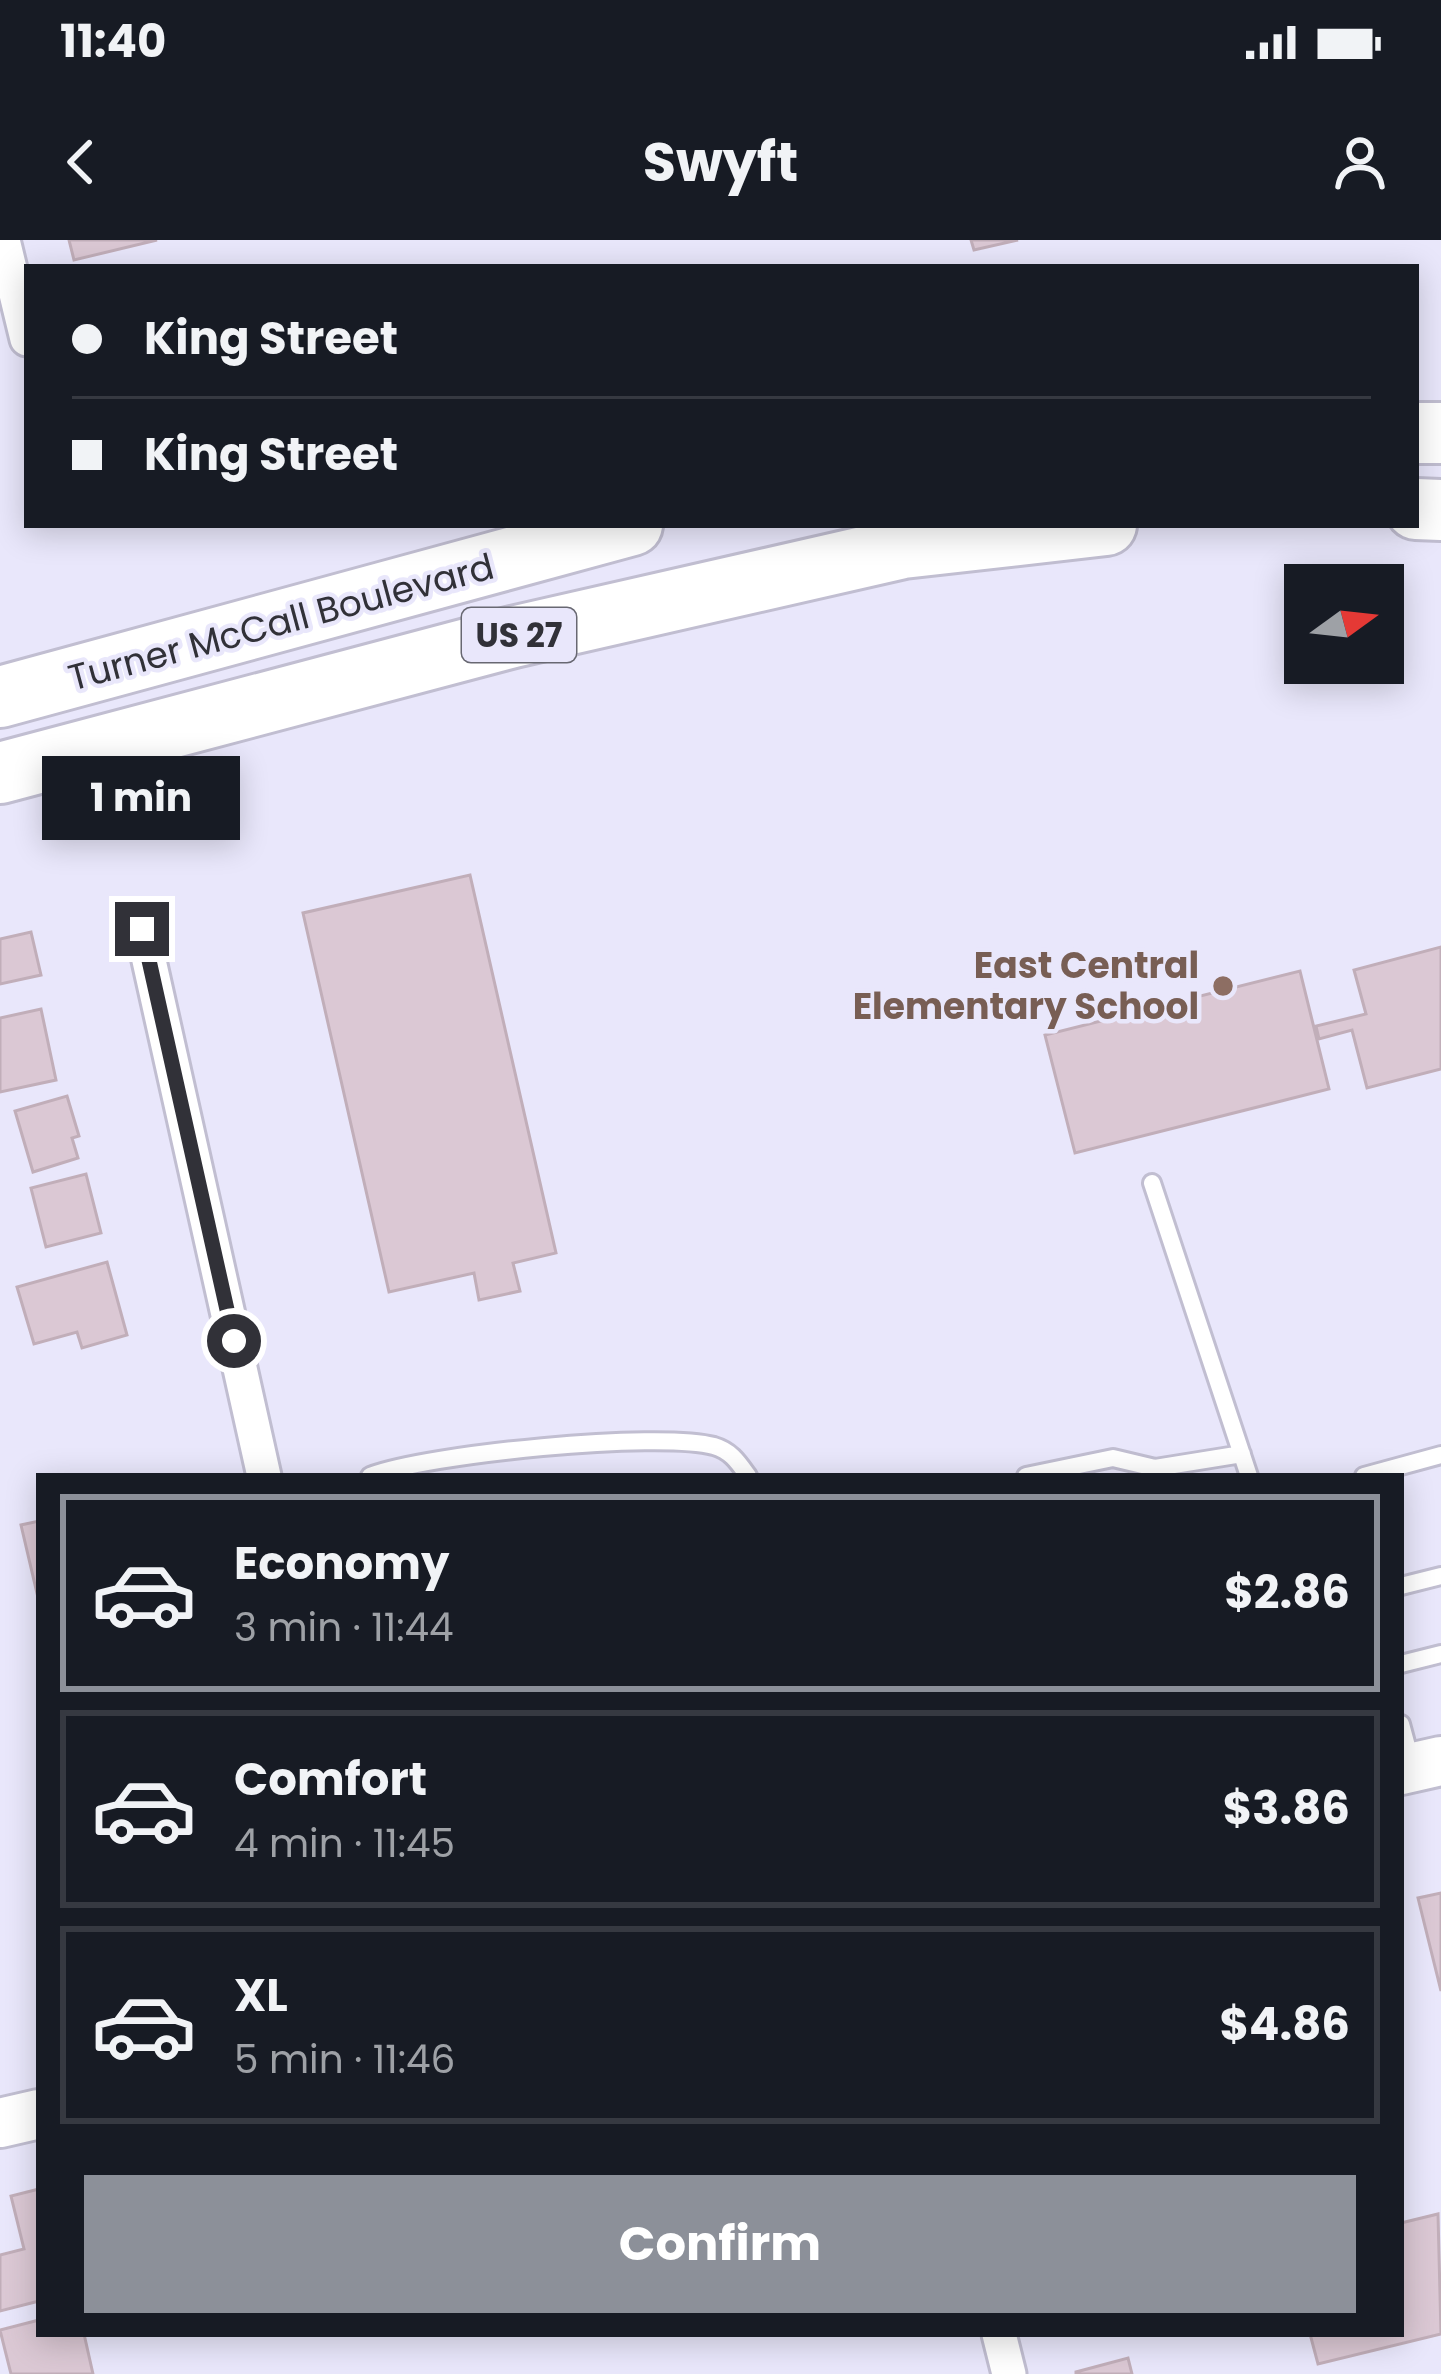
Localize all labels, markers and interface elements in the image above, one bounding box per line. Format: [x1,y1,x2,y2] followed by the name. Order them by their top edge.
[60,10,166,73] text: 11:40
[643,124,798,200] text: Swyft
[48,129,114,195] icon: back
[1327,129,1393,195] icon: person
[144,307,398,370] text: King Street
[144,423,398,486] text: King Street
[63,541,499,703] street label: Turner McCall Boulevard
[1284,564,1404,684] north arrow
[1284,564,1404,684] map controls
[462,608,576,662] road number: US 27
[43,755,241,839] callout: 1 min
[90,770,192,825] text: 1 min
[115,902,169,956] route end
[853,940,1199,1032] place label: East Central Elementary School
[1210,973,1236,999] marker: East Central Elementary School
[207,1314,261,1368] route start
[234,1532,449,1595] text: Economy
[90,1539,198,1647] icon: car
[1224,1561,1350,1624] text: $2.86
[234,1600,454,1655] text: 3 min · 11:44
[234,1748,427,1811] text: Comfort
[90,1755,198,1863] icon: car
[1223,1777,1350,1840] text: $3.86
[234,1816,455,1871] text: 4 min · 11:45
[234,1964,288,2027] text: XL
[90,1971,198,2079] icon: car
[1219,1993,1350,2056] text: $4.86
[234,2032,455,2087] text: 5 min · 11:46
[84,2175,1356,2313] button: Confirm

